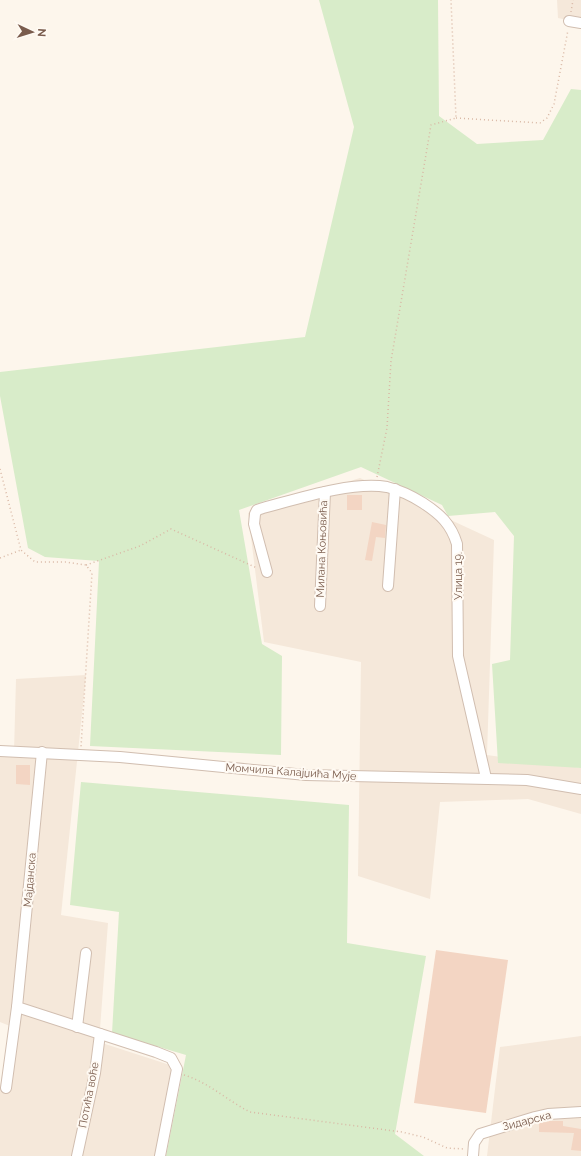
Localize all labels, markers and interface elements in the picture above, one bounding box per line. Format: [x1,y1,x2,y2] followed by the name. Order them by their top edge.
[12,12,52,52] north arrow
[35,28,48,37] text: N
[314,500,330,598] street label: Милана Коњовића
[452,552,465,600] street label: Улица 19.
[225,761,357,783] street label: Момчила Калајџића Мује
[21,852,39,908] street label: Мајданска
[76,1060,102,1129] street label: Потића воће
[501,1109,553,1133] street label: Зидарска

